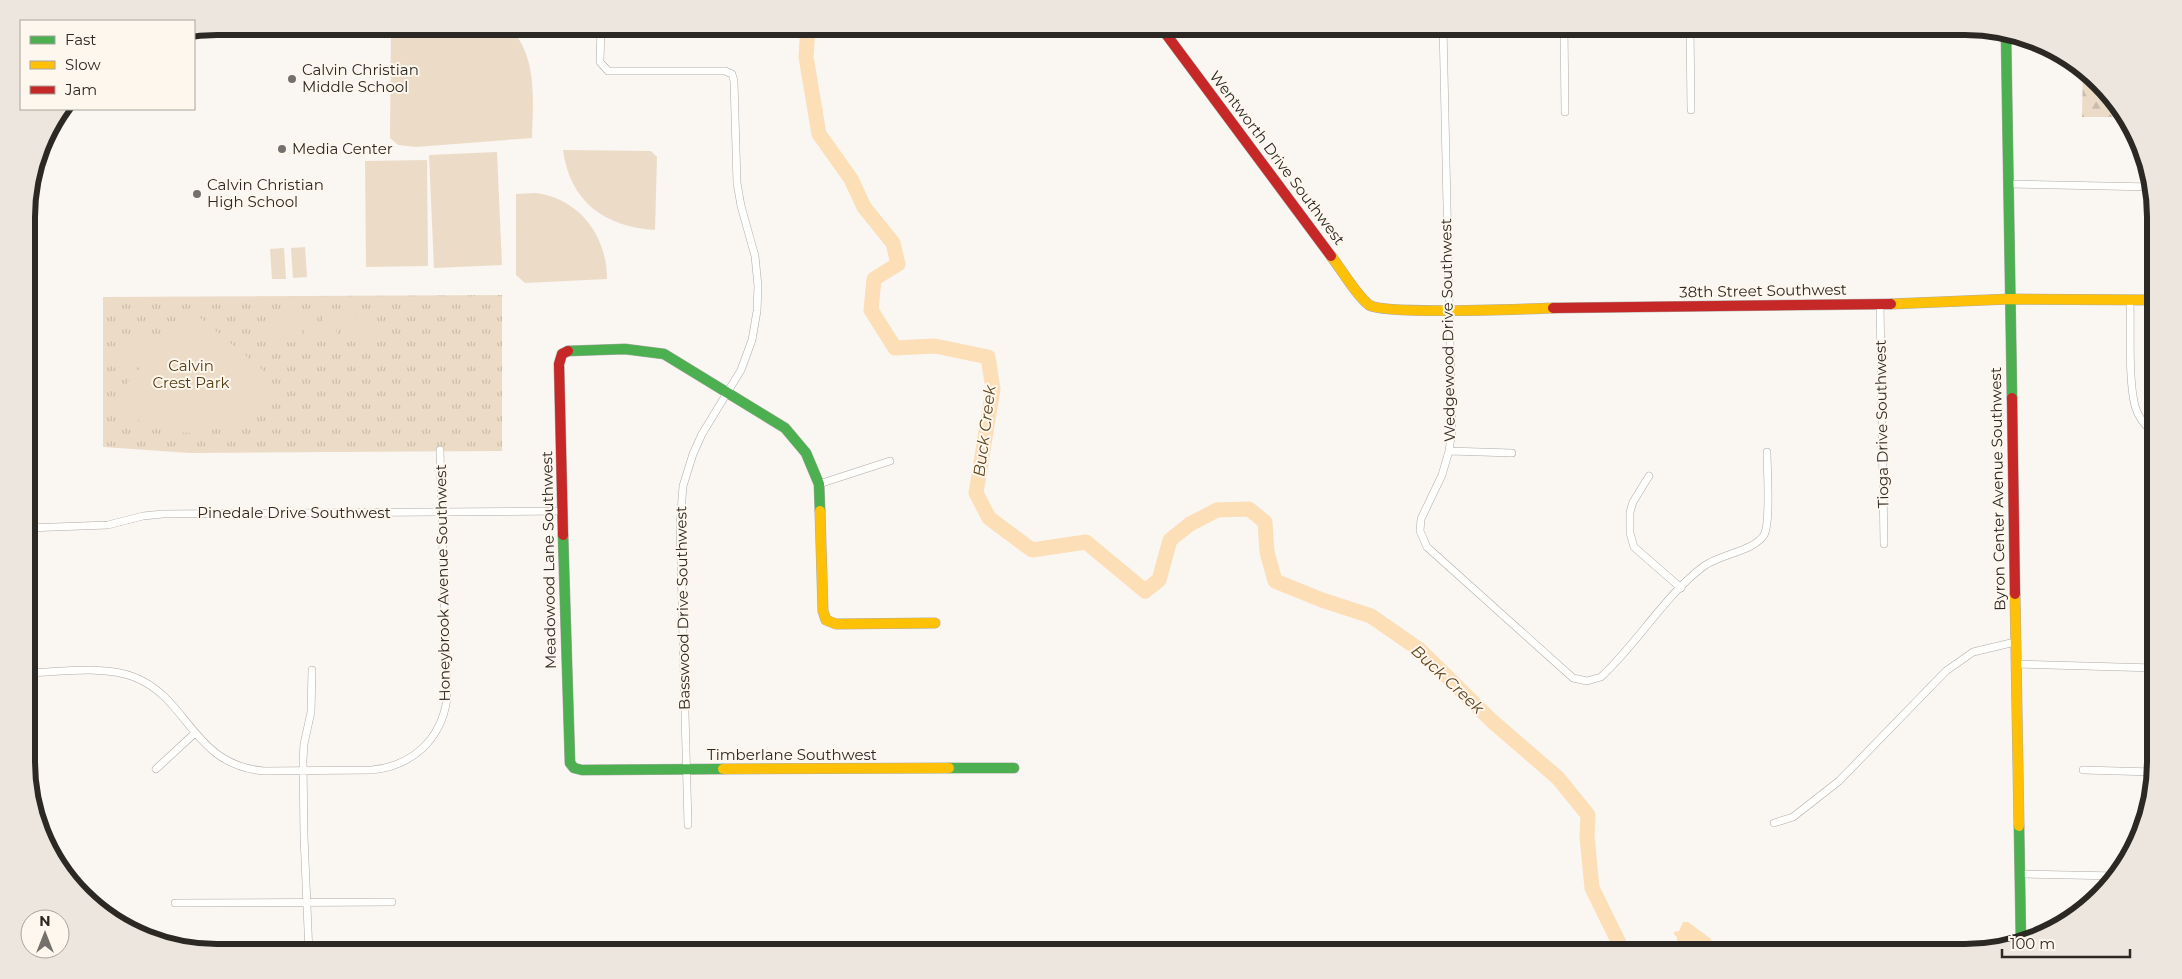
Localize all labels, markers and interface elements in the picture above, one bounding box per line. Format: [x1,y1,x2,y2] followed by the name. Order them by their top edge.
[20,20,195,110] legend
[65,30,96,49] text: Fast
[65,55,101,74] text: Slow
[302,60,419,96] place label: Calvin Christian Middle School
[1206,67,1349,249] street label: Wentworth Drive Southwest
[286,73,298,85] marker: Calvin Christian Middle School
[64,80,97,99] text: Jam
[292,139,393,158] place label: Media Center
[276,143,288,155] marker: Media Center
[207,175,324,211] place label: Calvin Christian High School
[191,188,203,200] marker: Calvin Christian High School
[1436,218,1459,442] street label: Wedgewood Drive Southwest
[1679,280,1847,301] street label: 38th Street Southwest
[1871,340,1892,508] street label: Tioga Drive Southwest
[152,356,230,392] park label: Calvin Crest Park
[1986,367,2009,611] street label: Byron Center Avenue Southwest
[969,383,1000,478] water label: Buck Creek
[537,451,560,669] street label: Meadowood Lane Southwest
[431,464,454,702] street label: Honeybrook Avenue Southwest
[197,503,391,522] street label: Pinedale Drive Southwest
[671,506,694,710] street label: Basswood Drive Southwest
[1408,641,1489,719] water label: Buck Creek
[707,745,877,764] street label: Timberlane Southwest
[20,909,70,959] north arrow
[39,912,51,930] text: N
[2002,926,2130,958] scale bar
[2010,934,2055,953] text: 100 m

